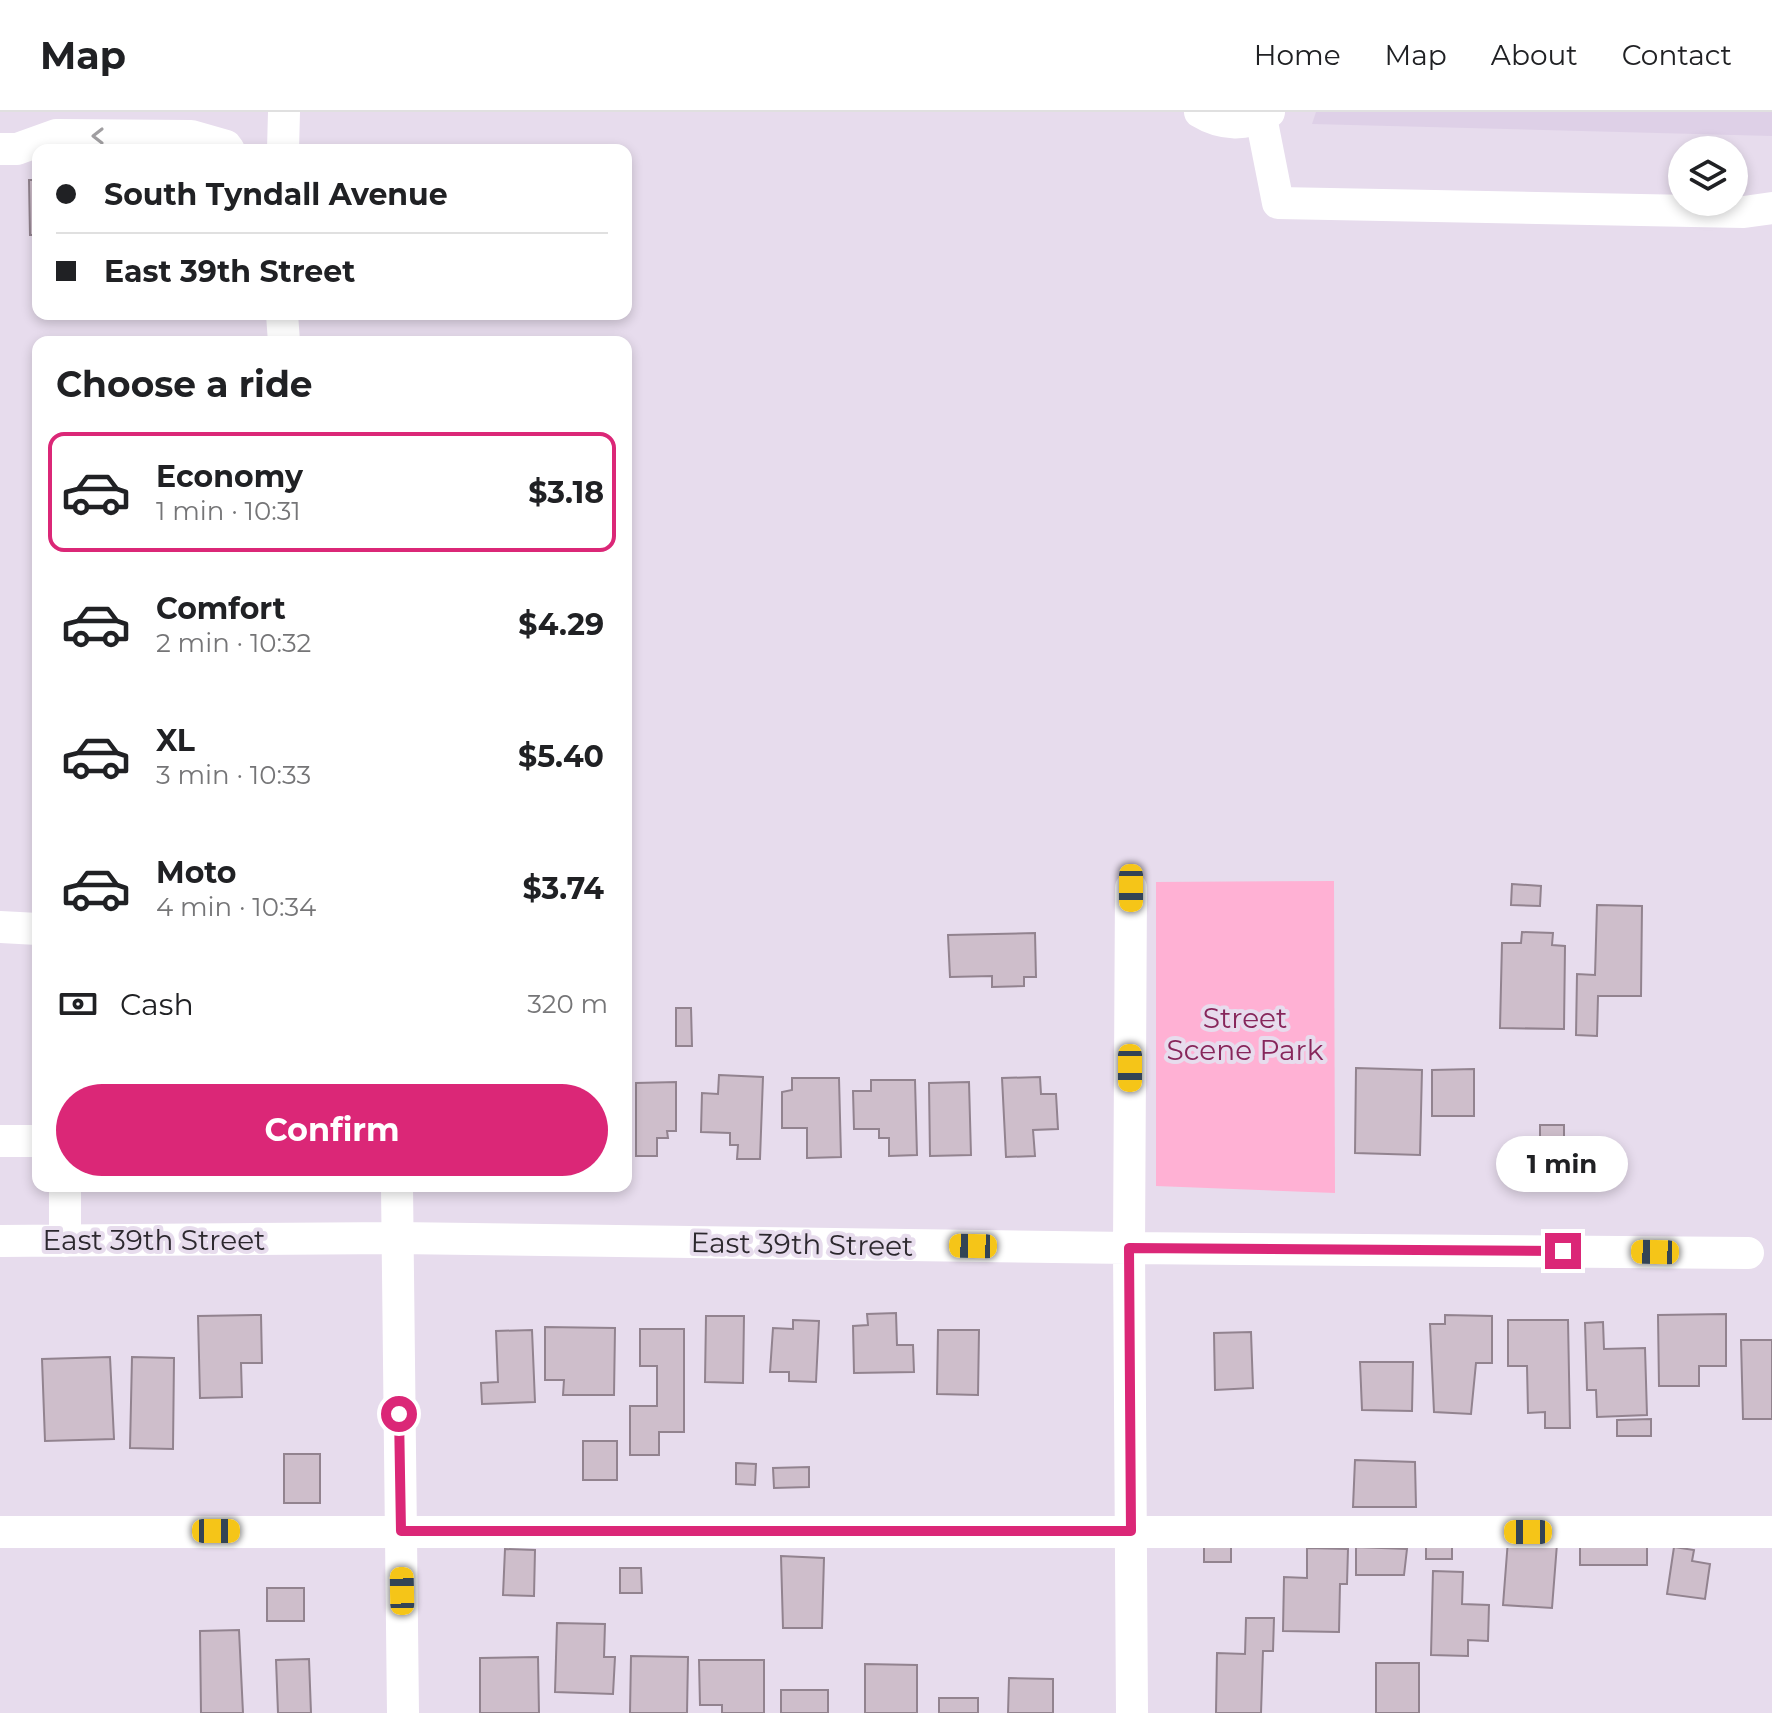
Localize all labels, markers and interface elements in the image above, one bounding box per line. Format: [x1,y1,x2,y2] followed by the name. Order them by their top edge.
[40,32,126,79] text: Map
[1254,38,1341,72] text: Home
[1385,38,1447,72] text: Map
[1491,38,1578,72] text: About
[1622,38,1732,72] text: Contact
[91,127,104,145] one-way arrow
[1668,136,1748,216] map controls
[1668,136,1748,216] button: layers
[104,176,448,213] text: South Tyndall Avenue
[104,253,355,290] text: East 39th Street
[56,362,313,406] text: Choose a ride
[60,456,132,528] icon: car
[156,458,303,495] text: Economy
[528,474,604,511] text: $3.18
[156,495,301,527] text: 1 min · 10:31
[60,588,132,660] icon: car
[156,590,286,627] text: Comfort
[518,606,604,643] text: $4.29
[156,627,311,659] text: 2 min · 10:32
[60,720,132,792] icon: car
[156,722,195,759] text: XL
[518,738,604,775] text: $5.40
[156,759,311,791] text: 3 min · 10:33
[60,852,132,924] icon: car
[156,854,237,891] text: Moto
[1119,864,1143,912] car
[523,870,604,907] text: $3.74
[156,891,316,923] text: 4 min · 10:34
[56,982,100,1026] icon: cash
[120,986,194,1023] text: Cash
[527,988,608,1020] text: 320 m
[1167,1001,1324,1067] park label: Street Scene Park
[1118,1044,1142,1092] car
[56,1084,608,1176] button: Confirm
[1497,1135,1629,1191] callout: 1 min
[1527,1148,1597,1180] text: 1 min
[43,1223,265,1257] street label: East 39th Street
[690,1225,914,1263] street label: East 39th Street
[1545,1233,1581,1269] route end
[949,1234,997,1258] car
[1631,1240,1679,1264] car
[381,1396,417,1432] route start
[192,1519,240,1543] car
[1504,1520,1552,1544] car
[390,1567,414,1615] car

